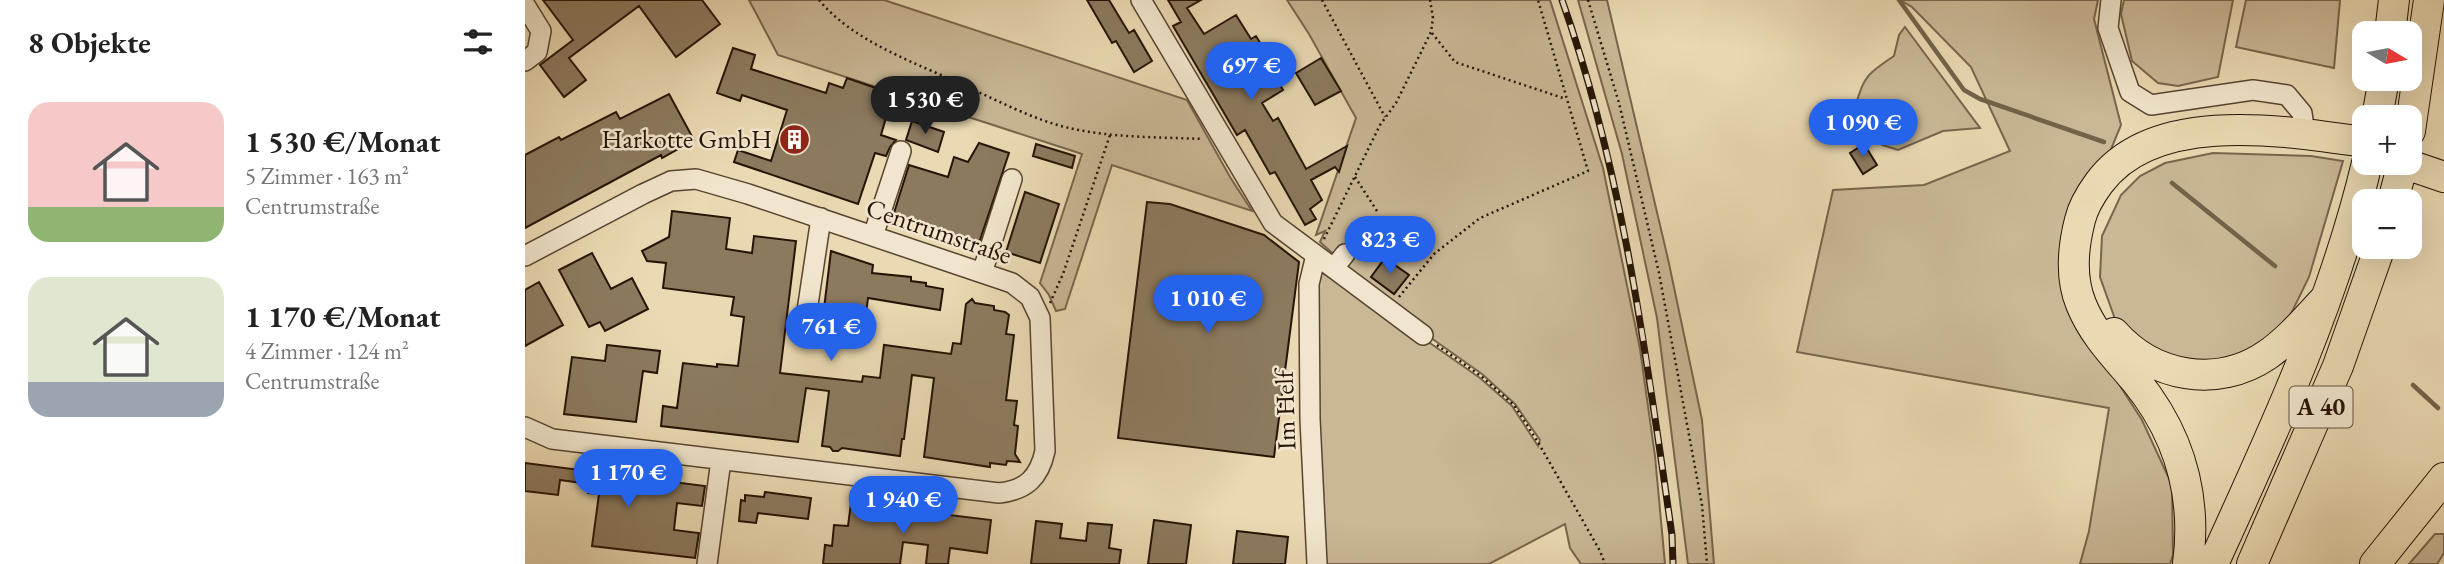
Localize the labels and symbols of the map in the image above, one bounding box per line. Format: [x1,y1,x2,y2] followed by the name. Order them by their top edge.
[2352,21,2422,91] north arrow
[1202,42,1300,102] pin: 697 €
[860,76,990,136] pin: 1 530 €
[1798,100,1928,159] pin: 1 090 €
[602,122,772,156] place label: Harkotte GmbH
[778,122,812,156] building icon: Harkotte GmbH
[862,190,1016,272] street label: Centrumstraße
[1341,216,1439,276] pin: 823 €
[1143,276,1273,335] pin: 1 010 €
[782,304,880,363] pin: 761 €
[1267,367,1303,451] street label: Im Helf
[2289,386,2353,428] road number: A 40
[563,449,693,509] pin: 1 170 €
[838,476,968,536] pin: 1 940 €

